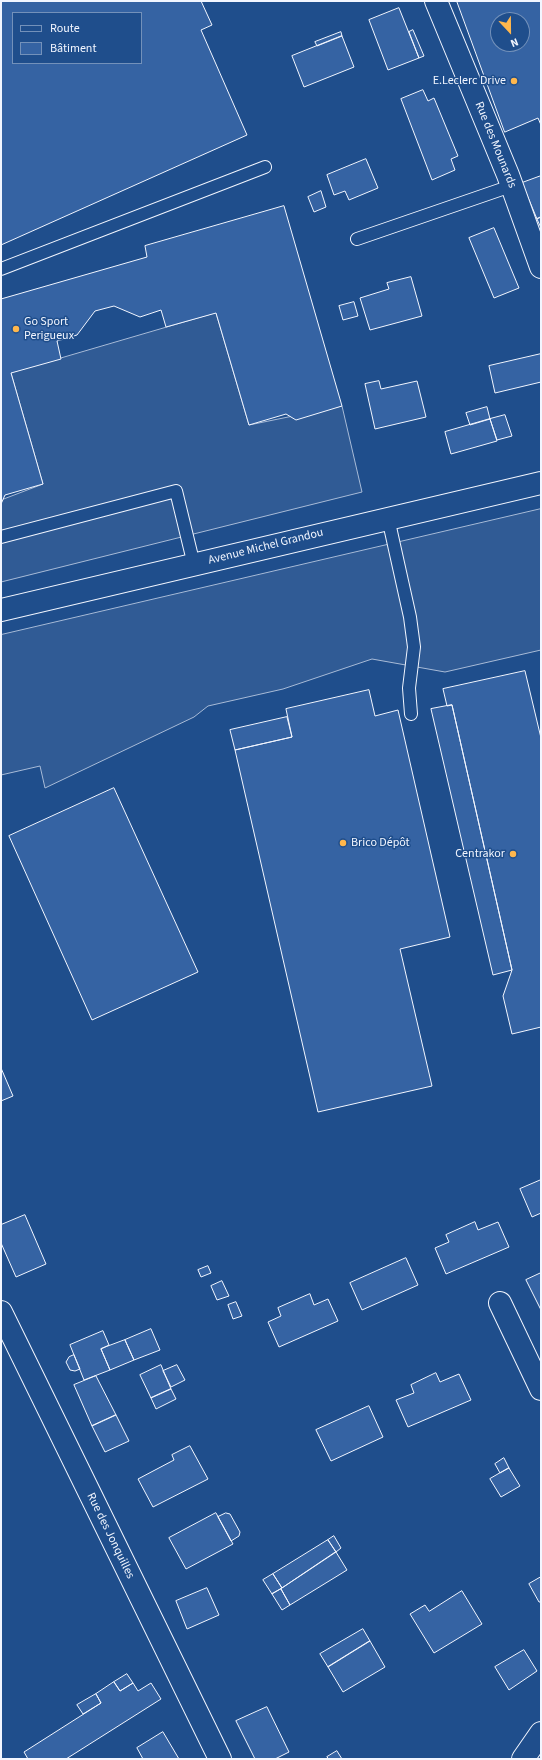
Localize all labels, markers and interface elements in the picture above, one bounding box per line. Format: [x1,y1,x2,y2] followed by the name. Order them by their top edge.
[12,12,142,64] legend
[490,12,530,52] north arrow
[50,20,80,37] text: Route
[508,34,521,51] text: N
[50,40,96,57] text: Bâtiment
[433,74,506,88] place label: E.Leclerc Drive
[509,76,519,86] marker: E.Leclerc Drive
[471,100,519,190] street label: Rue des Mounards
[24,315,74,343] place label: Go Sport Perigueux
[11,324,21,334] marker: Go Sport Perigueux
[207,526,325,568] street label: Avenue Michel Grandou
[351,836,410,850] place label: Brico Dépôt
[338,838,348,848] marker: Brico Dépôt
[455,847,505,861] place label: Centrakor
[508,849,518,859] marker: Centrakor
[83,1491,137,1581] street label: Rue des Jonquilles

